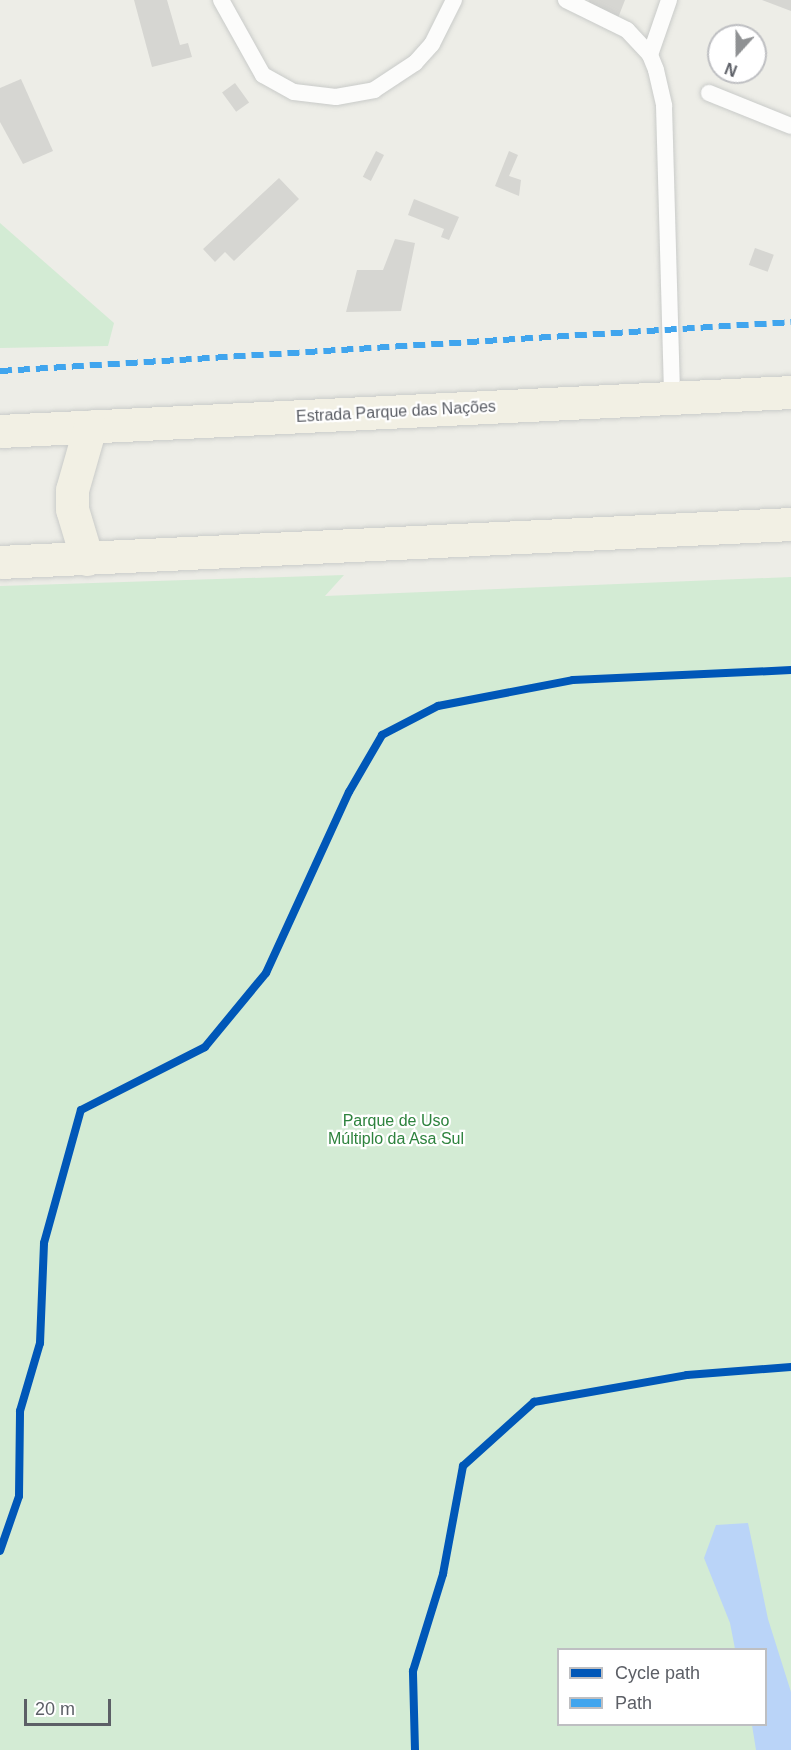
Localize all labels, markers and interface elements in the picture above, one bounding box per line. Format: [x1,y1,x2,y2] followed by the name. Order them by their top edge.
[707,24,767,84] north arrow
[723,59,740,79] text: N
[296,397,496,427] street label: Estrada Parque das Nações
[328,1111,464,1149] park label: Parque de Uso Múltiplo da Asa Sul
[557,1648,767,1726] legend
[615,1663,700,1683] text: Cycle path
[27,1687,114,1725] scale bar
[615,1693,652,1713] text: Path
[35,1699,75,1719] text: 20 m

